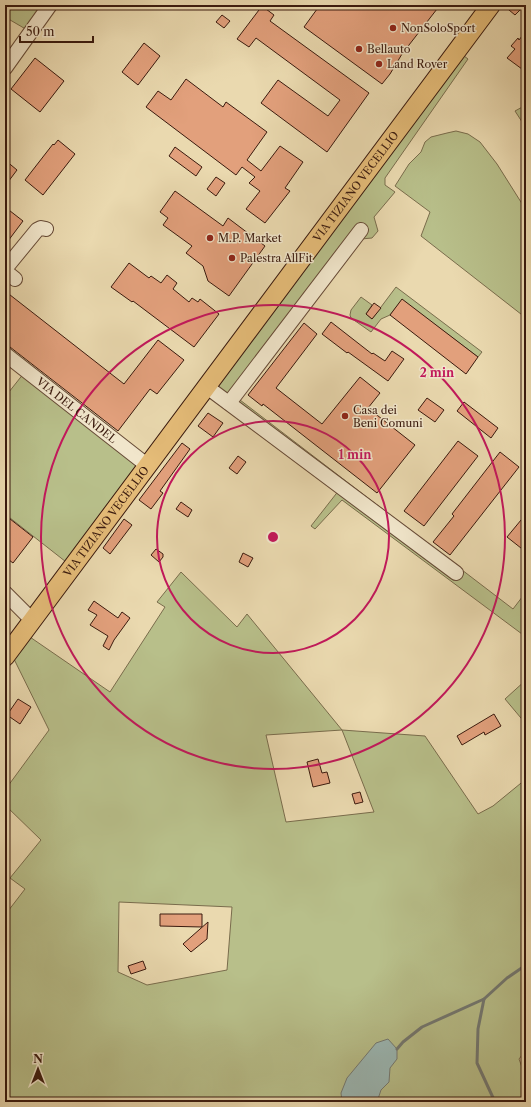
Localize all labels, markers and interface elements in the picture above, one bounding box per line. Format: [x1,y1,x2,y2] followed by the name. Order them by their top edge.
[20,18,93,44] scale bar
[401,21,475,35] place label: NonSoloSport
[388,23,398,33] marker: NonSoloSport
[26,24,55,39] text: 50 m
[367,42,411,56] place label: Bellauto
[354,44,364,54] marker: Bellauto
[387,57,448,71] place label: Land Rover
[374,59,384,69] marker: Land Rover
[309,128,402,245] street label: VIA TIZIANO VECELLIO
[218,231,282,245] place label: M.P. Market
[205,233,215,243] marker: M.P. Market
[240,251,313,265] place label: Palestra AllFit
[227,253,237,263] marker: Palestra AllFit
[420,365,455,380] text: 2 min
[33,374,120,446] street label: VIA DEL CANDEL
[353,403,423,430] place label: Casa dei Beni Comuni
[340,411,350,421] marker: Casa dei Beni Comuni
[339,447,372,462] text: 1 min
[60,463,152,580] street label: VIA TIZIANO VECELLIO
[266,530,280,544] centre of rings
[18,1049,58,1089] north arrow
[33,1052,43,1066] text: N

